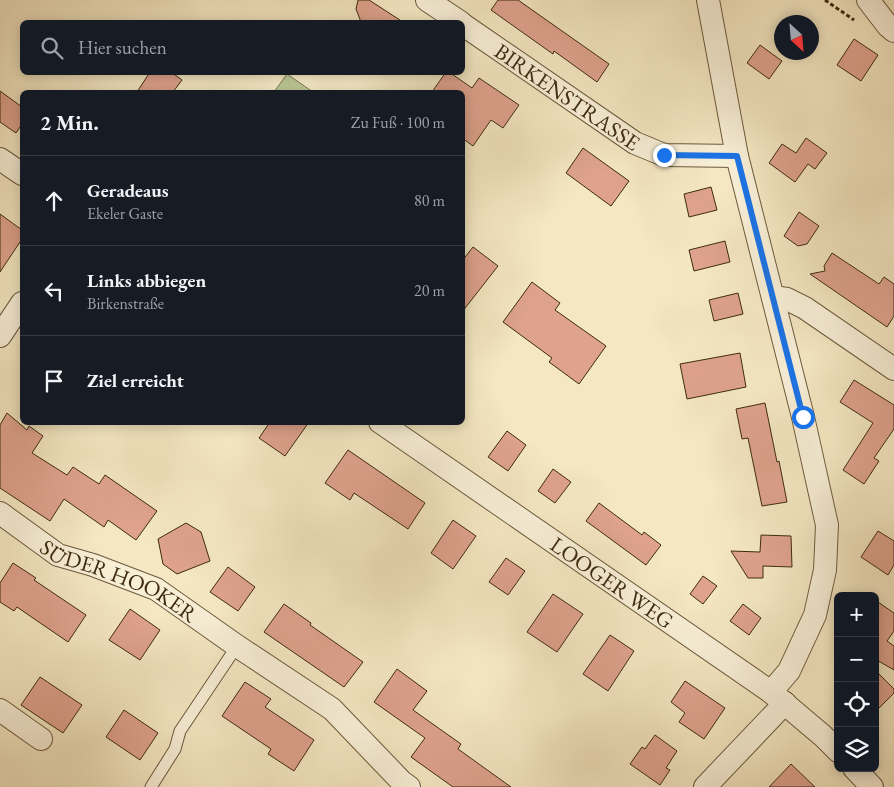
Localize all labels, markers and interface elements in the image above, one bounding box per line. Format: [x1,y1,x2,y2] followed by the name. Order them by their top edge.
[774,15,819,60] north arrow
[20,20,465,75] search box
[38,34,66,62] icon: search
[78,35,167,60] text: Hier suchen
[489,36,646,157] street label: BIRKENSTRASSE
[40,109,99,136] text: 2 Min.
[351,112,445,133] text: Zu Fuß · 100 m
[653,144,676,167] route end
[87,178,169,203] text: Geradeaus
[40,187,68,215] icon: ahead
[414,190,445,211] text: 80 m
[87,203,163,224] text: Ekeler Gaste
[87,268,206,293] text: Links abbiegen
[40,277,68,305] icon: left
[414,280,445,301] text: 20 m
[87,293,164,314] text: Birkenstraße
[40,367,68,395] icon: arrive
[87,368,184,393] text: Ziel erreicht
[792,406,815,429] route start
[545,529,679,635] street label: LOOGER WEG
[34,532,204,628] street label: SÜDER HOOKER
[834,592,879,772] map controls
[834,592,879,637] button: +
[834,637,879,682] button: −
[834,682,879,727] button: locate
[834,727,879,772] button: layers

